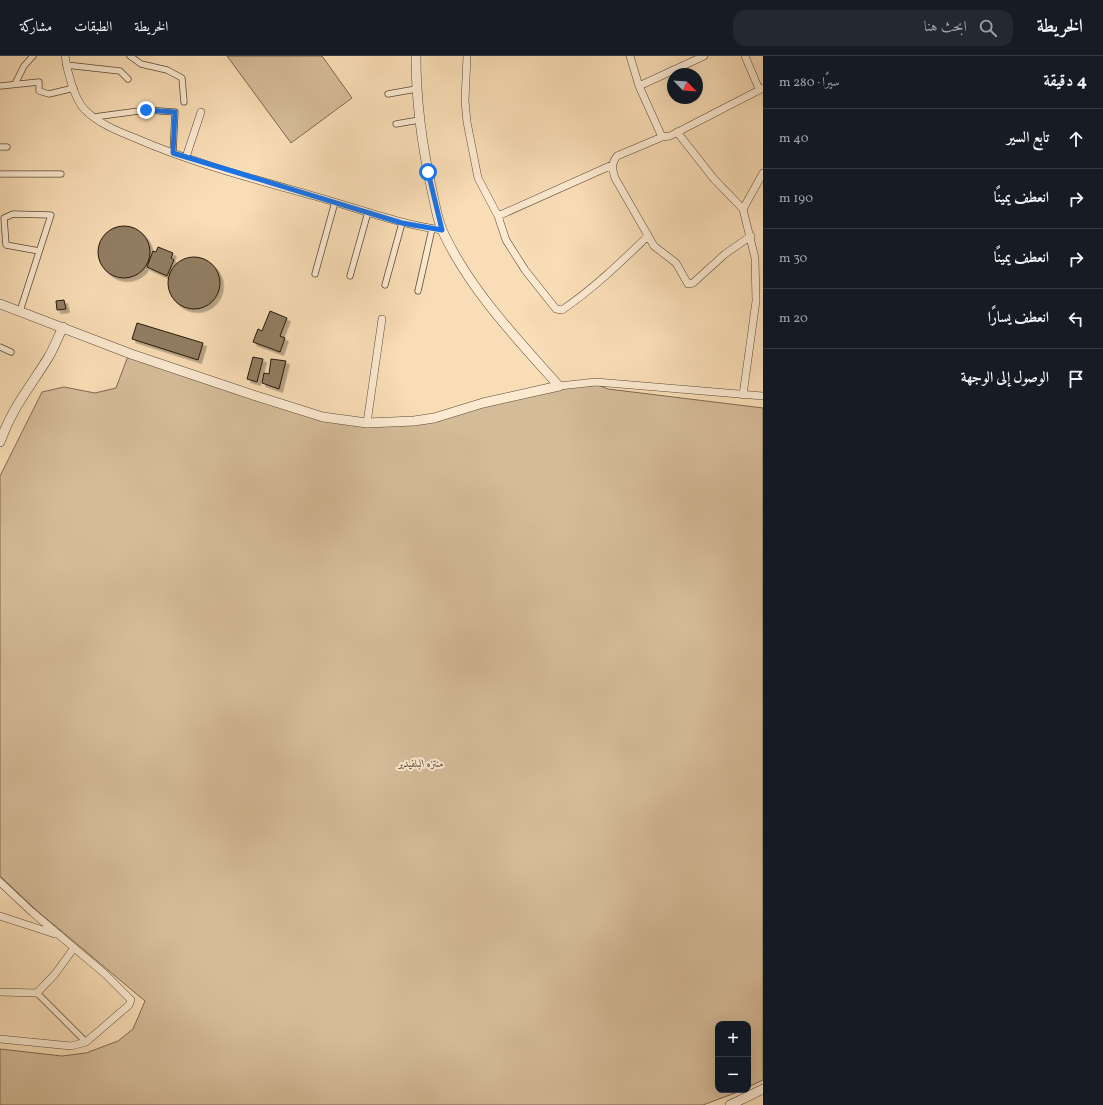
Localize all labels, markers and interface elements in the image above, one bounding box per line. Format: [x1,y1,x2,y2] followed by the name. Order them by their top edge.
[733,10,1013,46] search box
[1037,14,1083,40] text: الخريطة
[924,17,967,38] text: ابحث هنا
[977,17,999,39] icon: search
[20,18,52,37] text: مشاركة
[74,18,112,37] text: الطبقات
[134,18,168,37] text: الخريطة
[667,68,703,104] north arrow
[1044,70,1087,93] text: 4 دقيقة
[779,74,840,92] text: سيرًا · 280 m
[137,101,155,119] route end
[1007,128,1049,149] text: تابع السير
[1065,128,1087,150] icon: ahead
[779,130,808,148] text: 40 m
[419,163,437,181] route start
[994,188,1049,209] text: انعطف يمينًا
[1065,188,1087,210] icon: right
[779,190,813,208] text: 190 m
[994,248,1049,269] text: انعطف يمينًا
[1065,248,1087,270] icon: right
[779,250,807,268] text: 30 m
[988,308,1049,329] text: انعطف يسارًا
[1065,308,1087,330] icon: left
[779,310,808,328] text: 20 m
[961,368,1049,389] text: الوصول إلى الوجهة
[1065,368,1087,390] icon: arrive
[397,757,444,772] park label: منتزه البلفيدير
[715,1021,751,1093] map controls
[715,1021,751,1057] button: +
[715,1057,751,1093] button: −

